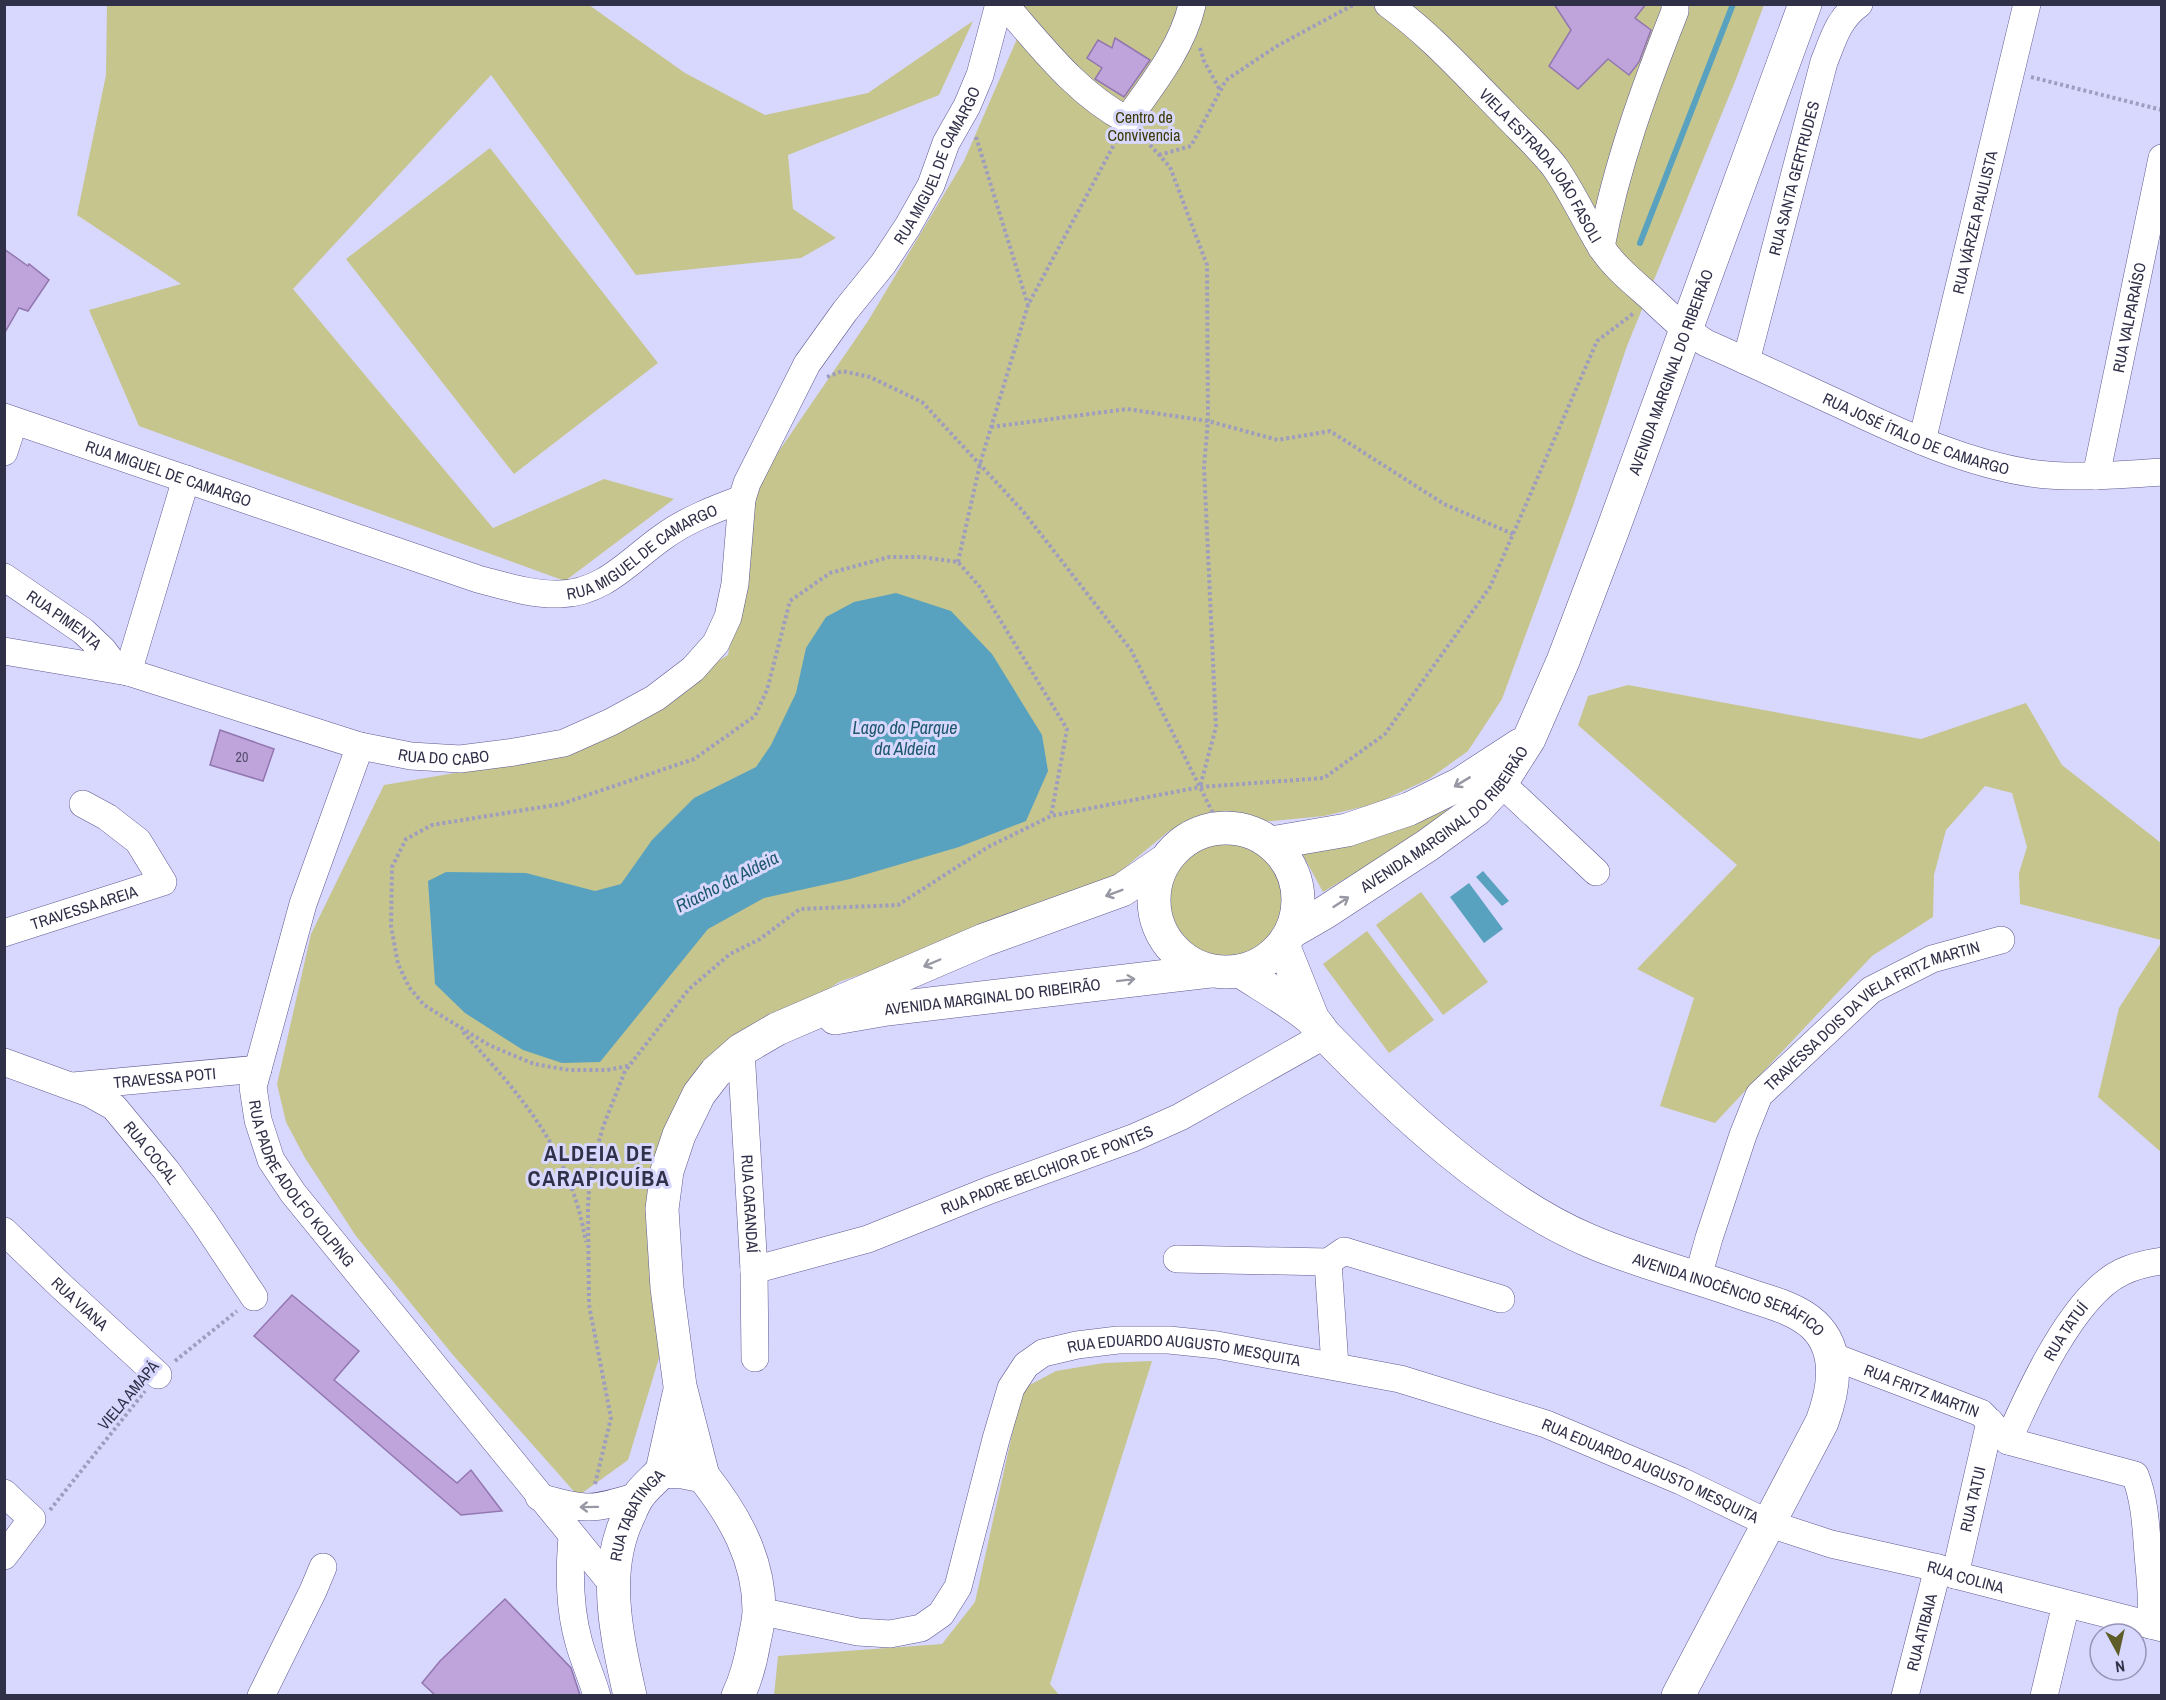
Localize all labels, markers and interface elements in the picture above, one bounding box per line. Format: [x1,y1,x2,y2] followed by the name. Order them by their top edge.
[888,83,985,248] street label: RUA MIGUEL DE CAMARGO
[1474,83,1607,247] street label: VIELA ESTRADA JOÃO FASOLI
[1763,98,1824,258] street label: RUA SANTA GERTRUDES
[1108,106,1181,146] park label: Centro de Convivencia
[1947,148,2002,296] street label: RUA VÁRZEA PAULISTA
[2107,260,2151,374] street label: RUA VALPARAÍSO
[1622,266,1718,479] street label: AVENIDA MARGINAL DO RIBEIRÃO
[1819,387,2012,480] street label: RUA JOSÉ ÍTALO DE CAMARGO
[83,435,255,512] street label: RUA MIGUEL DE CAMARGO
[565,499,721,605] street label: RUA MIGUEL DE CAMARGO
[23,585,107,655] street label: RUA PIMENTA
[852,715,958,761] water label: Lago do Parque da Aldeia
[1355,741,1533,898] street label: AVENIDA MARGINAL DO RIBEIRÃO
[396,743,490,770] street label: RUA DO CABO
[236,748,248,766] house number: 20
[1454,776,1471,788] one-way arrow
[671,845,782,918] water label: Riacho da Aldeia
[28,880,140,935] street label: TRAVESSA AREIA
[1105,888,1124,899] one-way arrow
[1333,895,1350,908] one-way arrow
[1759,935,1982,1096] street label: TRAVESSA DOIS DA VIELA FRITZ MARTIN
[923,957,941,969] one-way arrow
[882,973,1102,1020] street label: AVENIDA MARGINAL DO RIBEIRÃO
[1116,975,1135,986] one-way arrow
[112,1062,217,1093] street label: TRAVESSA POTI
[244,1099,360,1271] street label: RUA PADRE ADOLFO KOLPING
[119,1116,184,1189] street label: RUA COCAL
[937,1119,1157,1220] street label: RUA PADRE BELCHIOR DE PONTES
[528,1138,670,1193] district label: ALDEIA DE CARAPICUÍBA
[736,1154,764,1254] street label: RUA CARANDAÍ
[1629,1247,1830,1341] street label: AVENIDA INOCÊNCIO SERÁFICO
[47,1272,113,1335] street label: RUA VIANA
[2038,1297,2093,1365] street label: RUA TATUÍ
[1065,1329,1303,1371] street label: RUA EDUARDO AUGUSTO MESQUITA
[92,1355,164,1434] street label: VIELA AMAPÁ
[1861,1358,1982,1422] street label: RUA FRITZ MARTIN
[1539,1413,1763,1528] street label: RUA EDUARDO AUGUSTO MESQUITA
[604,1464,670,1563] street label: RUA TABATINGA
[1954,1464,1991,1534] street label: RUA TATUI
[579,1501,599,1513] one-way arrow
[1925,1555,2007,1598] street label: RUA COLINA
[1901,1591,1942,1673] street label: RUA ATIBAIA
[2088,1622,2148,1682] north arrow
[2114,1655,2126,1678] text: N

